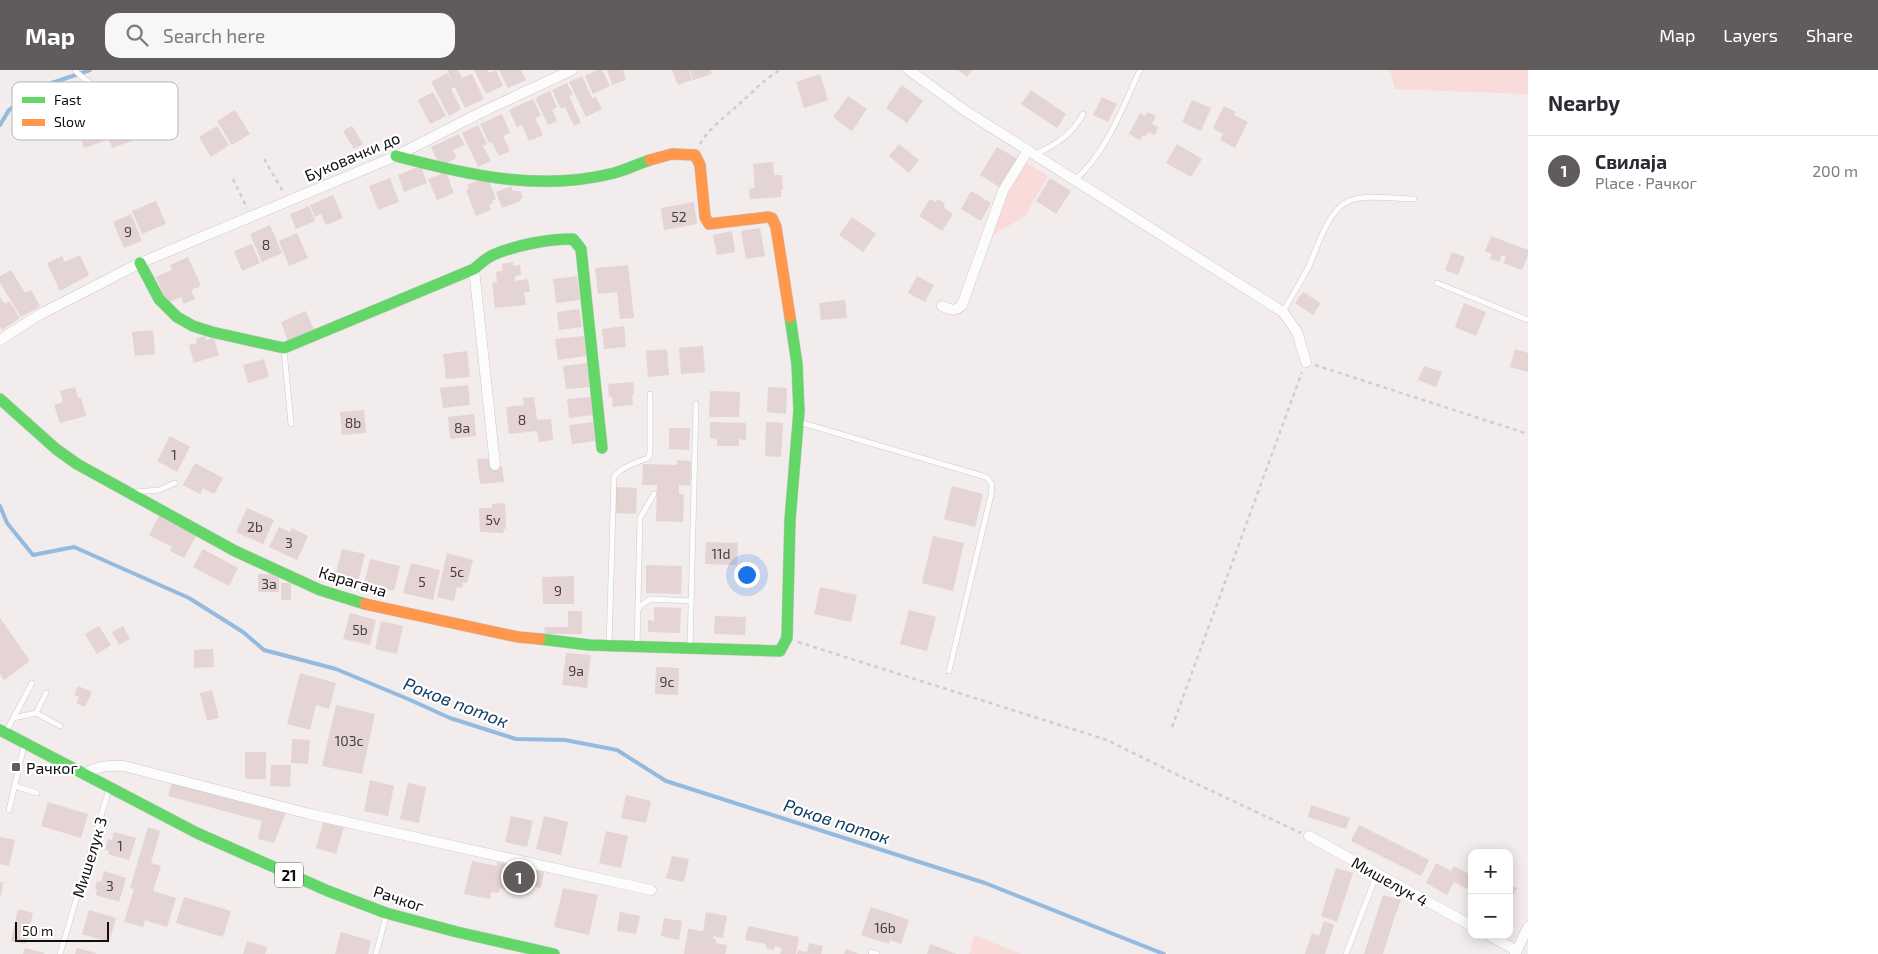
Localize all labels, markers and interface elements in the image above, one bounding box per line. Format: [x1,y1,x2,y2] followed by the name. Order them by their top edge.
[105,13,455,58] search box
[25,21,75,50] text: Map
[123,21,151,49] icon: search
[163,24,265,47] text: Search here
[1659,24,1695,46] text: Map
[1723,24,1778,46] text: Layers
[1806,24,1853,46] text: Share
[12,82,178,140] legend
[1548,90,1620,115] text: Nearby
[54,91,81,108] text: Fast
[54,113,86,130] text: Slow
[301,127,403,186] street label: Буковачки до
[1595,150,1667,173] text: Свилаја
[1561,161,1567,180] text: 1
[1812,161,1858,180] text: 200 m
[1595,173,1697,192] text: Place · Рачког
[671,208,687,225] house number: 52
[124,223,132,240] house number: 9
[262,236,270,253] house number: 8
[518,411,526,428] house number: 8
[345,414,361,431] house number: 8b
[454,419,470,436] house number: 8a
[171,446,177,463] house number: 1
[486,511,501,528] house number: 5v
[247,518,263,535] house number: 2b
[285,534,293,551] house number: 3
[711,545,731,562] house number: 11d
[317,562,389,600] street label: Карагача
[734,562,760,588] your location
[450,563,464,580] house number: 5c
[418,573,426,590] house number: 5
[261,575,277,592] house number: 3a
[554,582,562,599] house number: 9
[352,621,368,638] house number: 5b
[568,662,584,679] house number: 9a
[400,672,512,732] water label: Роков поток
[660,673,675,690] house number: 9c
[335,732,363,749] house number: 103c
[26,758,78,777] place label: Рачког
[10,761,22,773] marker: Рачког
[781,793,893,849] water label: Роков поток
[68,814,110,900] street label: Мишелук 3
[117,837,123,854] house number: 1
[1468,849,1513,939] map controls
[1468,849,1513,894] button: +
[1348,852,1432,911] street label: Мишелук 4
[503,858,535,896] pin: 1
[275,862,303,888] road number: 21
[106,877,114,893] house number: 3
[371,881,427,915] street label: Рачког
[1468,894,1513,939] button: −
[15,919,109,942] scale bar
[874,919,896,936] house number: 16b
[22,922,53,939] text: 50 m

